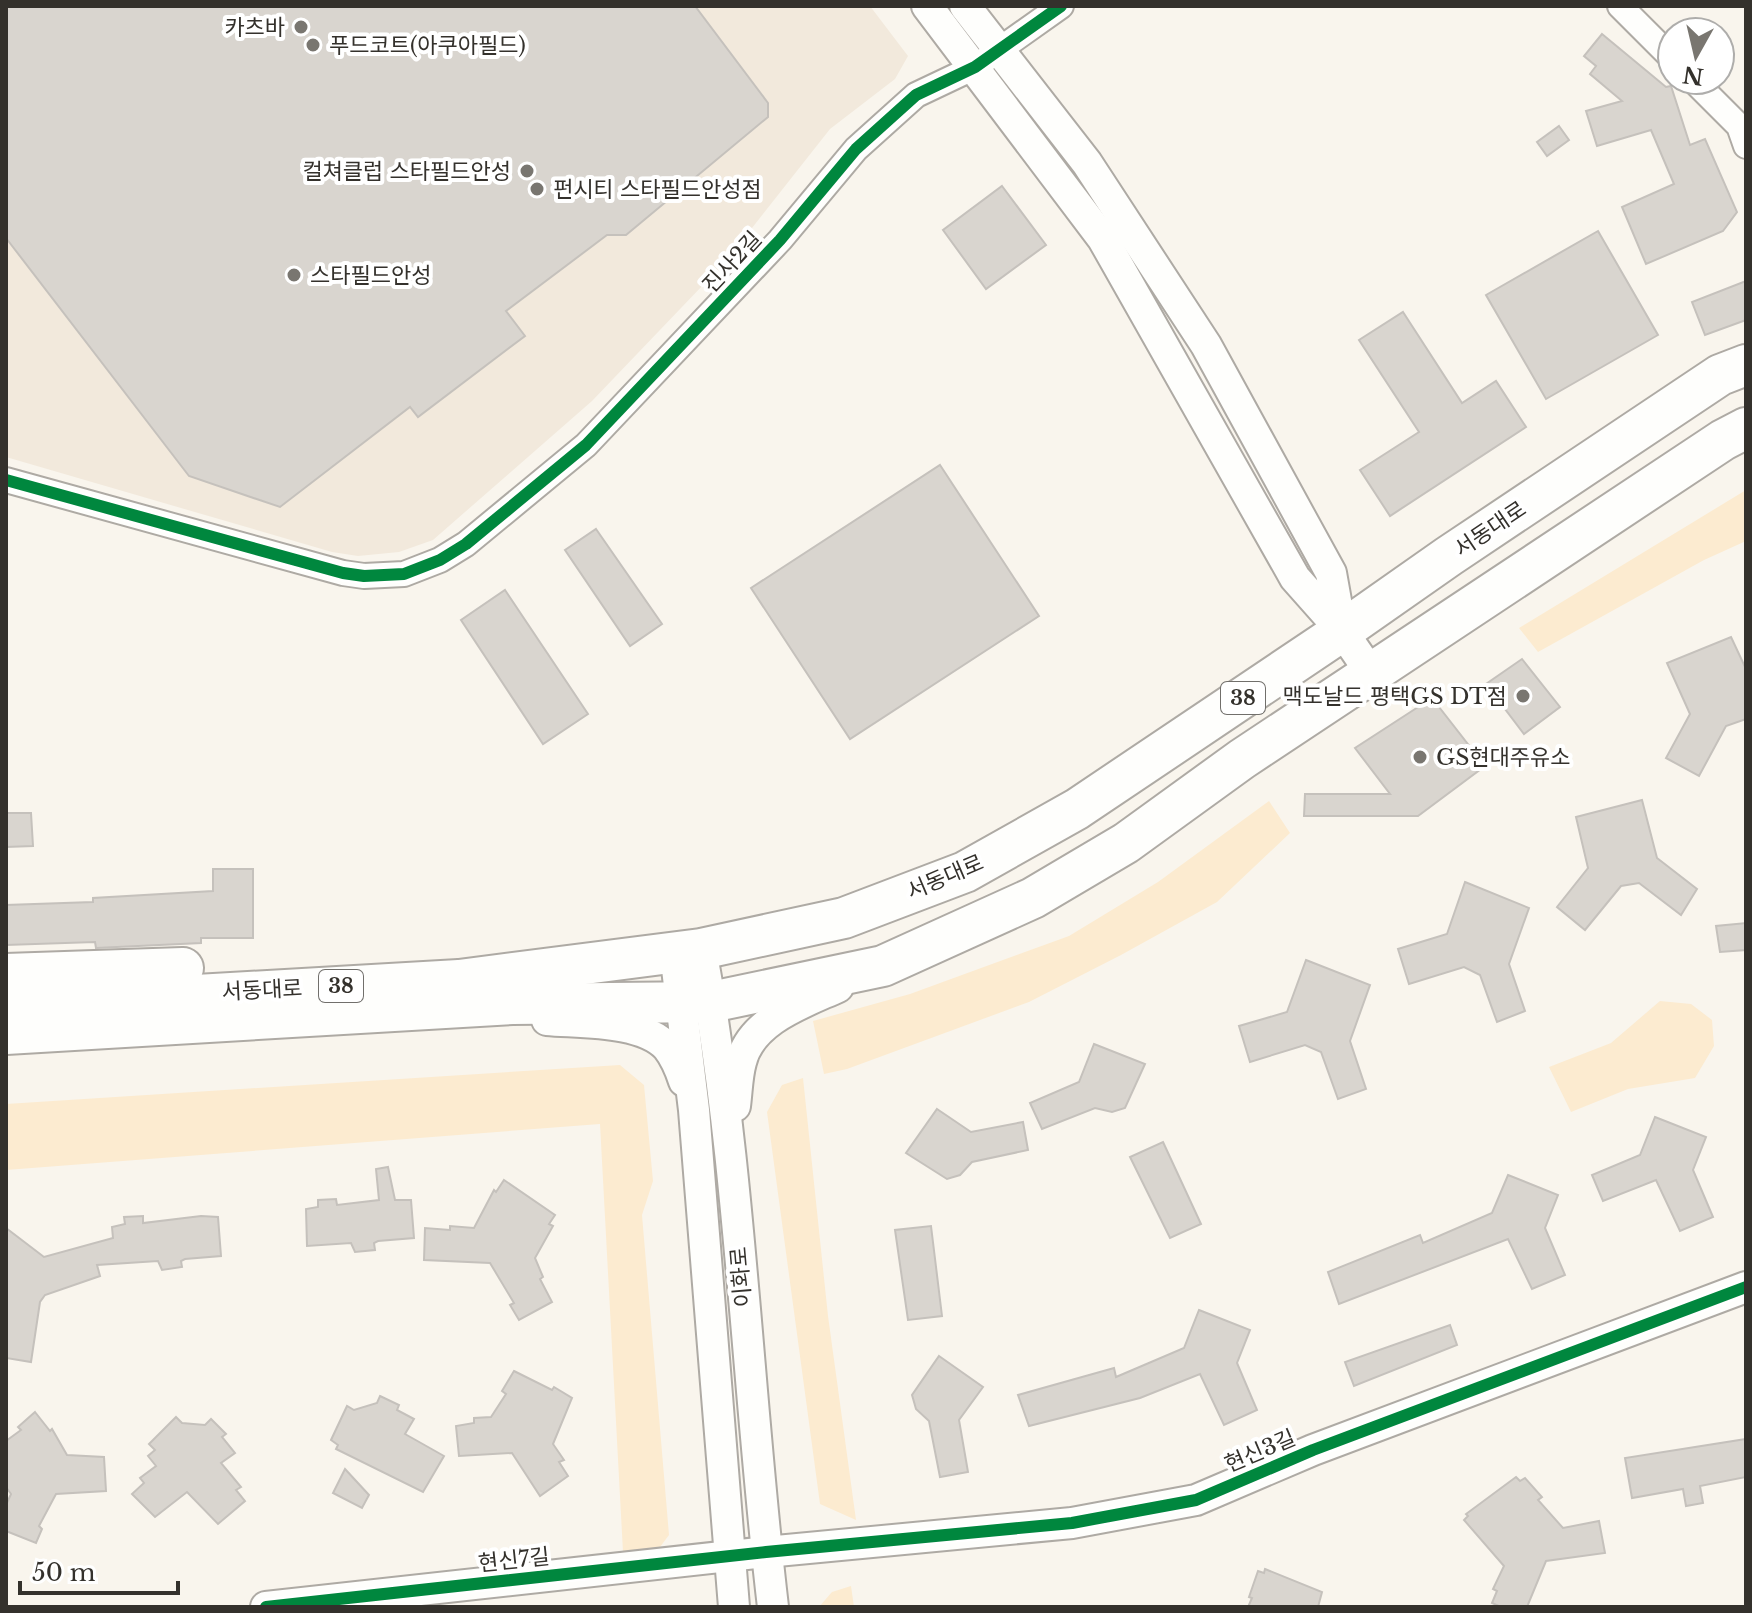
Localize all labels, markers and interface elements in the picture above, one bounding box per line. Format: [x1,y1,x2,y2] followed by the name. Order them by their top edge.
[224,14,285,41] place label: 카츠바
[1656,16,1736,96] north arrow
[292,18,310,36] marker: 카츠바
[329,32,526,59] place label: 푸드코트(아쿠아필드)
[304,36,322,54] marker: 푸드코트(아쿠아필드)
[1681,60,1705,90] text: N
[302,158,511,185] place label: 컬쳐클럽 스타필드안성
[518,162,536,180] marker: 컬쳐클럽 스타필드안성
[553,176,762,203] place label: 펀시티 스타필드안성점
[528,180,546,198] marker: 펀시티 스타필드안성점
[697,226,767,298] street label: 진사2길
[310,262,431,289] place label: 스타필드안성
[285,266,303,284] marker: 스타필드안성
[1449,495,1531,563] street label: 서동대로
[1221,682,1265,714] road number: 38
[1282,683,1507,710] place label: 맥도날드 평택GS DT점
[1514,687,1532,705] marker: 맥도날드 평택GS DT점
[1436,744,1571,771] place label: GS현대주유소
[1411,748,1429,766] marker: GS현대주유소
[902,849,988,905] street label: 서동대로
[319,970,363,1002] road number: 38
[221,974,303,1006] street label: 서동대로
[725,1246,757,1308] street label: 이화로
[1221,1424,1299,1478] street label: 현신3길
[477,1543,551,1577] street label: 현신7길
[20,1545,178,1595] scale bar
[32,1558,96,1587] text: 50 m

